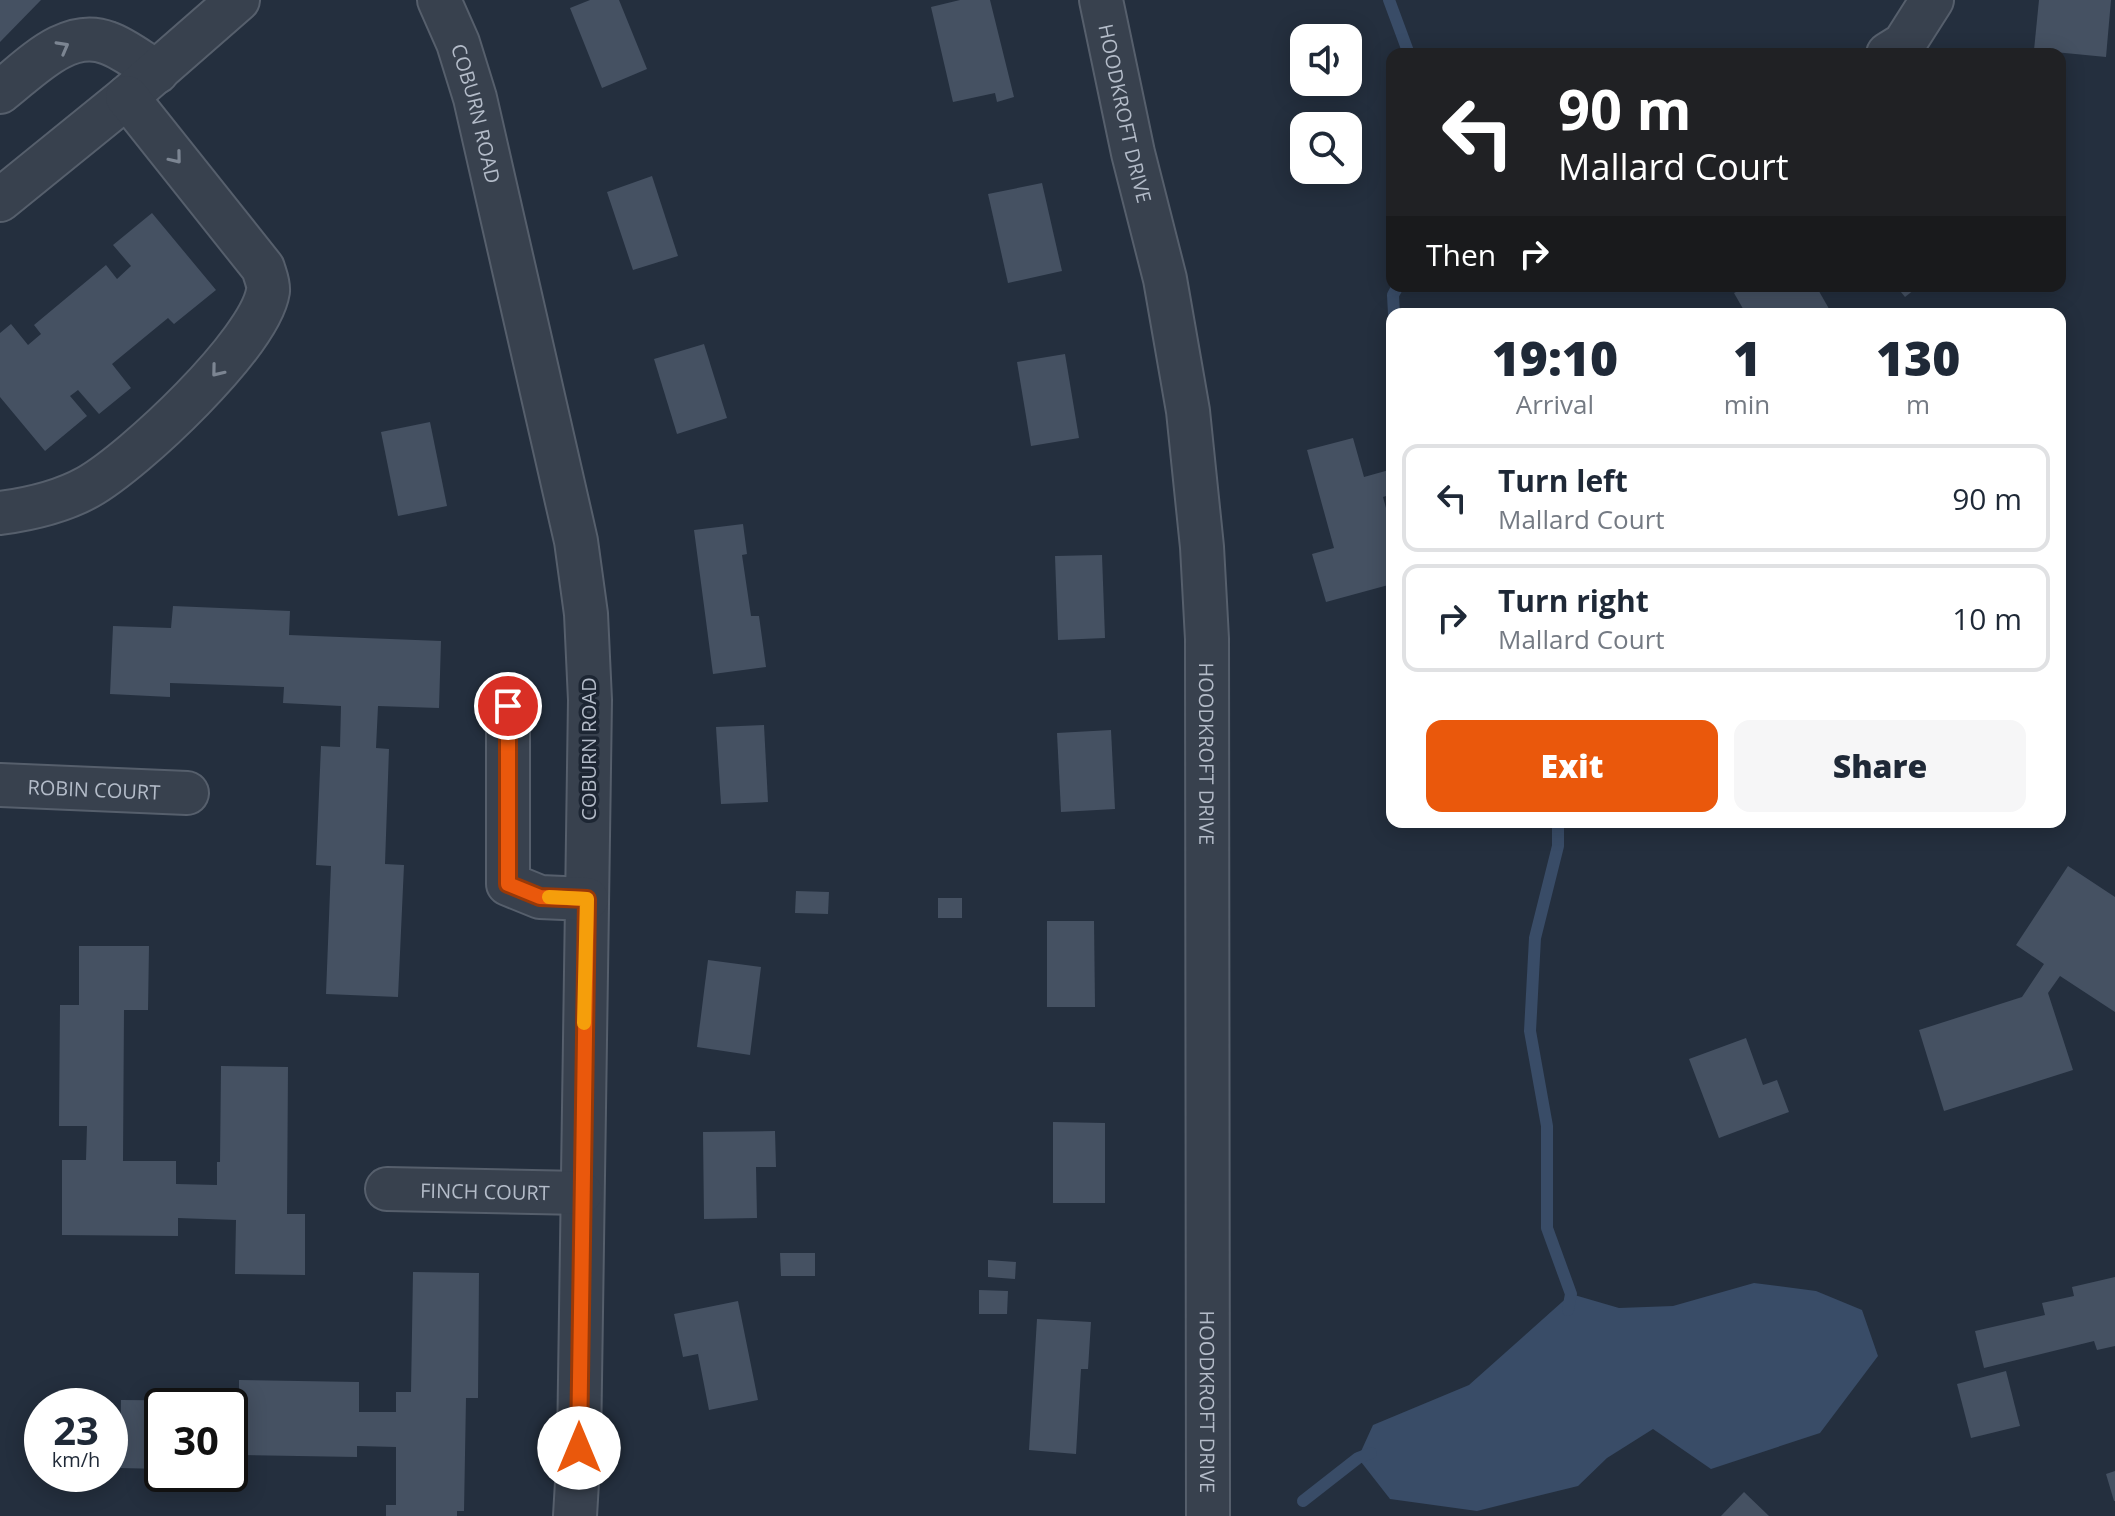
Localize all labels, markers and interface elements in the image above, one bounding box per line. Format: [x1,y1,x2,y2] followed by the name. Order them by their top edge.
[1093,21,1159,206] street label: HOODKROFT DRIVE
[1290,24,1362,184] map controls
[1290,24,1362,96] button: sound
[445,40,508,186] street label: COBURN ROAD
[55,41,69,56] one-way arrow
[1558,70,1692,146] text: 90 m
[1426,80,1530,184] icon: left
[1290,112,1362,184] button: search
[1558,142,1789,191] text: Mallard Court
[166,149,181,163] one-way arrow
[1512,232,1556,276] icon: right
[1426,234,1496,275] text: Then
[1492,325,1618,390] text: 19:10
[1733,325,1761,390] text: 1
[1876,325,1960,390] text: 130
[212,362,226,377] one-way arrow
[1516,386,1594,422] text: Arrival
[1724,386,1770,422] text: min
[1906,386,1930,422] text: m
[1498,460,1628,501] text: Turn left
[1430,476,1474,520] icon: left
[1952,478,2022,519] text: 90 m
[1498,501,1665,537] text: Mallard Court
[1498,580,1649,621] text: Turn right
[1430,596,1474,640] icon: right
[1952,598,2022,639] text: 10 m
[1498,621,1665,657] text: Mallard Court
[1194,663,1221,845] street label: HOODKROFT DRIVE
[474,672,542,740] pin
[575,677,602,821] street label: COBURN ROAD
[486,684,530,728] icon: arrive
[1426,720,1718,812] button: Exit
[1734,720,2026,812] button: Share
[27,773,161,805] street label: ROBIN COURT
[420,1176,550,1206] street label: FINCH COURT
[1194,1311,1221,1493] street label: HOODKROFT DRIVE
[144,1388,248,1492] speed limit sign: 30
[53,1402,99,1457] text: 23
[537,1406,621,1490] position arrow
[52,1446,100,1473] text: km/h

